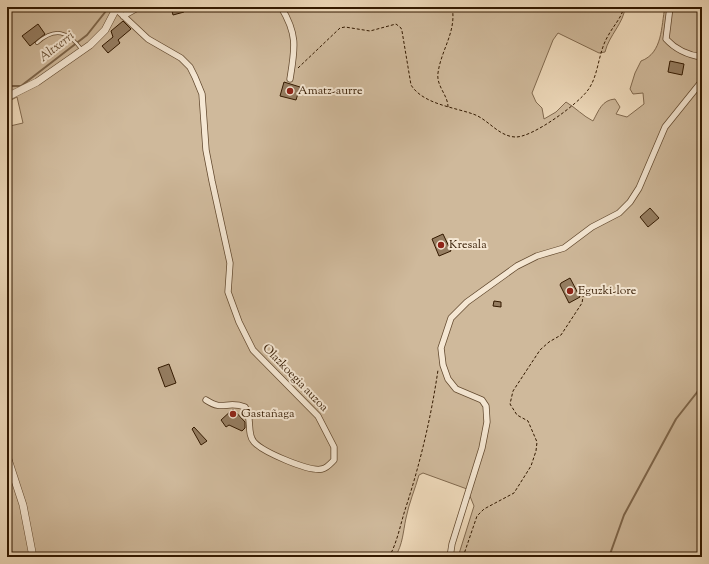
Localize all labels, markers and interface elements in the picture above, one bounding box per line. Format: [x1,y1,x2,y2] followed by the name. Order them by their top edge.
[35,27,79,67] water label: Altxerri
[298,82,363,100] place label: Amatz-aurre
[285,86,295,96] marker: Amatz-aurre
[449,236,487,254] place label: Kresala
[436,240,446,250] marker: Kresala
[578,282,637,300] place label: Eguzki-lore
[565,286,575,296] marker: Eguzki-lore
[258,340,332,416] street label: Olazkoegia auzoa
[241,405,295,423] place label: Gastañaga
[228,409,238,419] marker: Gastañaga

